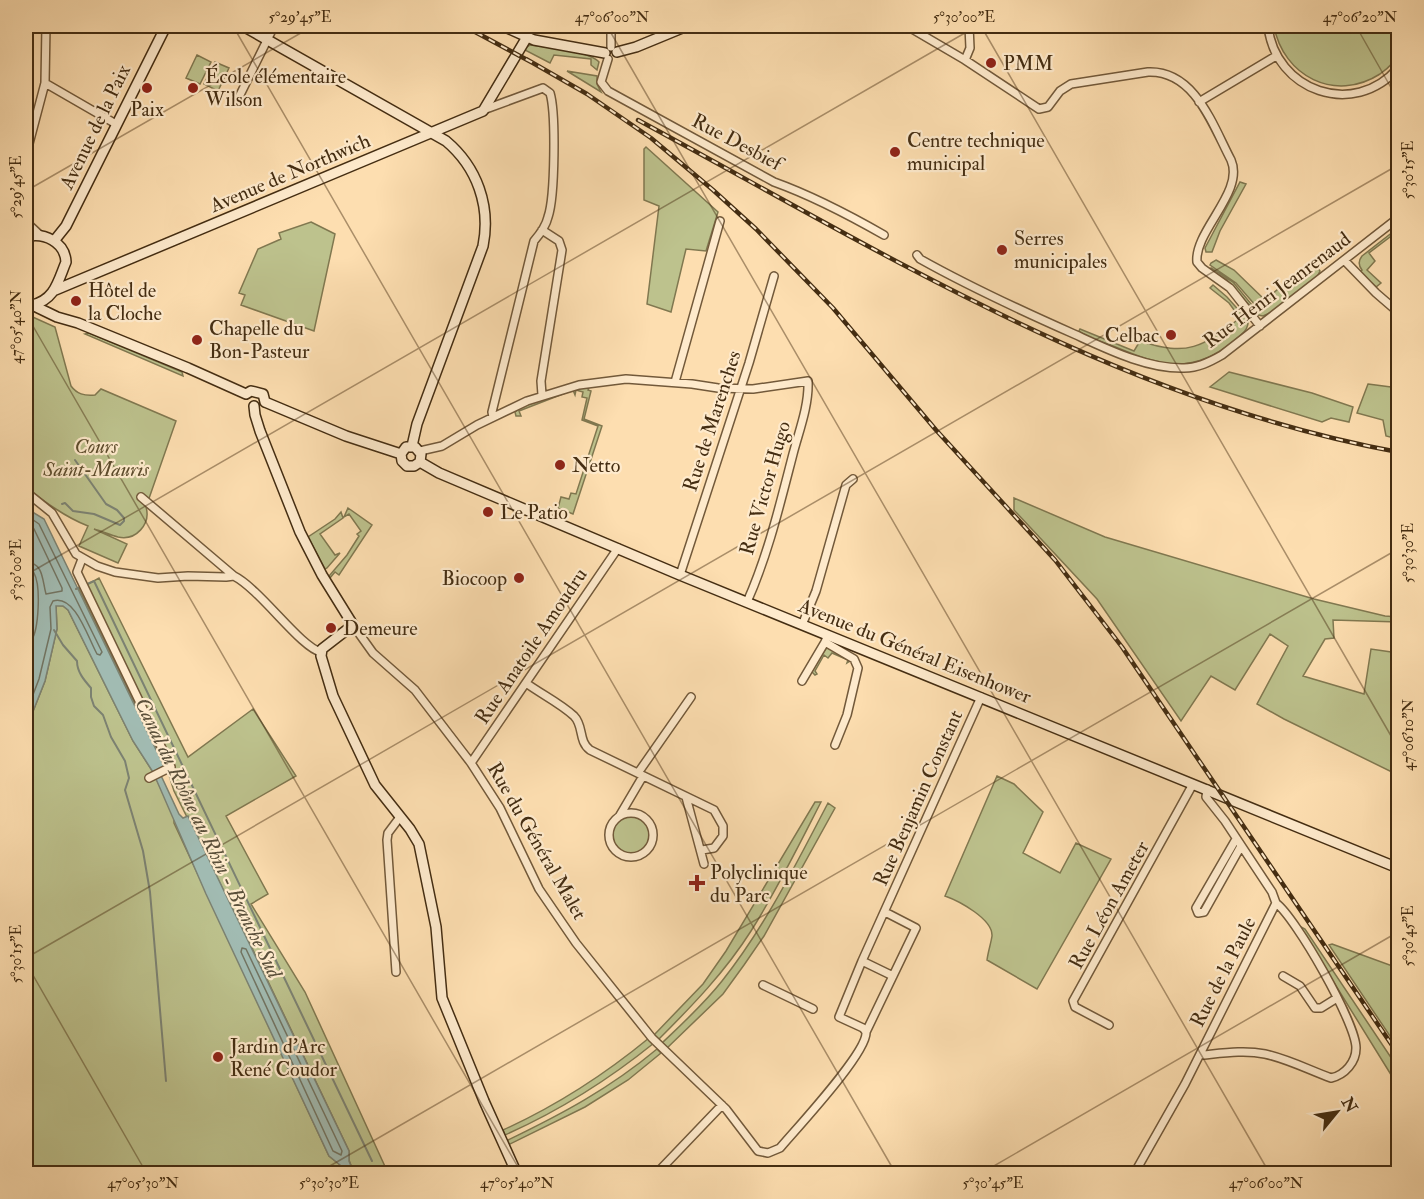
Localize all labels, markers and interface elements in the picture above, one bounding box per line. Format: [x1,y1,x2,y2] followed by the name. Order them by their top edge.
[268,8,332,27] text: 5°29'45"E
[575,8,650,27] text: 47°06'00"N
[933,8,995,27] text: 5°30'00"E
[1323,8,1398,27] text: 47°06'20"N
[1003,51,1053,76] place label: PMM
[984,56,998,70] marker: PMM
[54,60,136,194] street label: Avenue de la Paix
[204,63,346,112] place label: École élémentaire Wilson
[140,81,154,95] marker: Paix
[186,81,200,95] marker: École élémentaire Wilson
[130,97,164,122] place label: Paix
[688,108,789,178] street label: Rue Desbief
[205,128,374,218] street label: Avenue de Northwich
[907,128,1045,177] place label: Centre technique municipal
[1399,141,1418,199] text: 5°30'15"E
[888,145,902,159] marker: Centre technique municipal
[7,155,26,219] text: 5°29'45"E
[1014,226,1107,275] place label: Serres municipales
[1198,226,1356,354] street label: Rue Henri Jeanrenaud
[995,243,1009,257] marker: Serres municipales
[88,278,162,326] place label: Hôtel de la Cloche
[7,290,26,364] text: 47°05'40"N
[69,294,83,308] marker: Hôtel de la Cloche
[209,316,310,364] place label: Chapelle du Bon-Pasteur
[1105,323,1159,348] place label: Celbac
[1164,328,1178,342] marker: Celbac
[190,333,204,347] marker: Chapelle du Bon-Pasteur
[677,347,747,495] street label: Rue de Marenches
[734,418,796,558] street label: Rue Victor Hugo
[42,434,149,482] park label: Cours Saint-Mauris
[572,453,620,478] place label: Netto
[553,458,567,472] marker: Netto
[500,500,568,525] place label: Le Patio
[481,505,495,519] marker: Le Patio
[1399,523,1418,583] text: 5°30'30"E
[7,539,26,601] text: 5°30'00"E
[469,563,593,729] street label: Rue Anatoile Amoudru
[442,566,507,592] place label: Biocoop
[512,571,526,585] marker: Biocoop
[794,592,1035,709] street label: Avenue du Général Eisenhower
[343,616,418,641] place label: Demeure
[324,621,338,635] marker: Demeure
[128,693,288,984] water label: Canal du Rhône au Rhin - Branche Sud
[1399,698,1418,771] text: 47°06'10"N
[868,706,968,890] street label: Rue Benjamin Constant
[482,758,592,925] street label: Rue du Général Malet
[1063,836,1155,974] street label: Rue Léon Ameter
[710,860,808,908] place label: Polyclinique du Parc
[688,874,706,892] marker: Polyclinique du Parc
[1399,905,1418,967] text: 5°30'45"E
[1185,913,1261,1031] street label: Rue de la Paule
[7,925,26,983] text: 5°30'15"E
[229,1034,338,1082] place label: Jardin d'Arc René Coudor
[211,1050,225,1064] marker: Jardin d'Arc René Coudor
[1307,1082,1367,1142] north arrow
[1336,1093,1362,1117] text: N
[107,1174,179,1193] text: 47°05'30"N
[299,1174,359,1193] text: 5°30'30"E
[480,1174,554,1193] text: 47°05'40"N
[962,1174,1024,1193] text: 5°30'45"E
[1229,1174,1304,1193] text: 47°06'00"N

